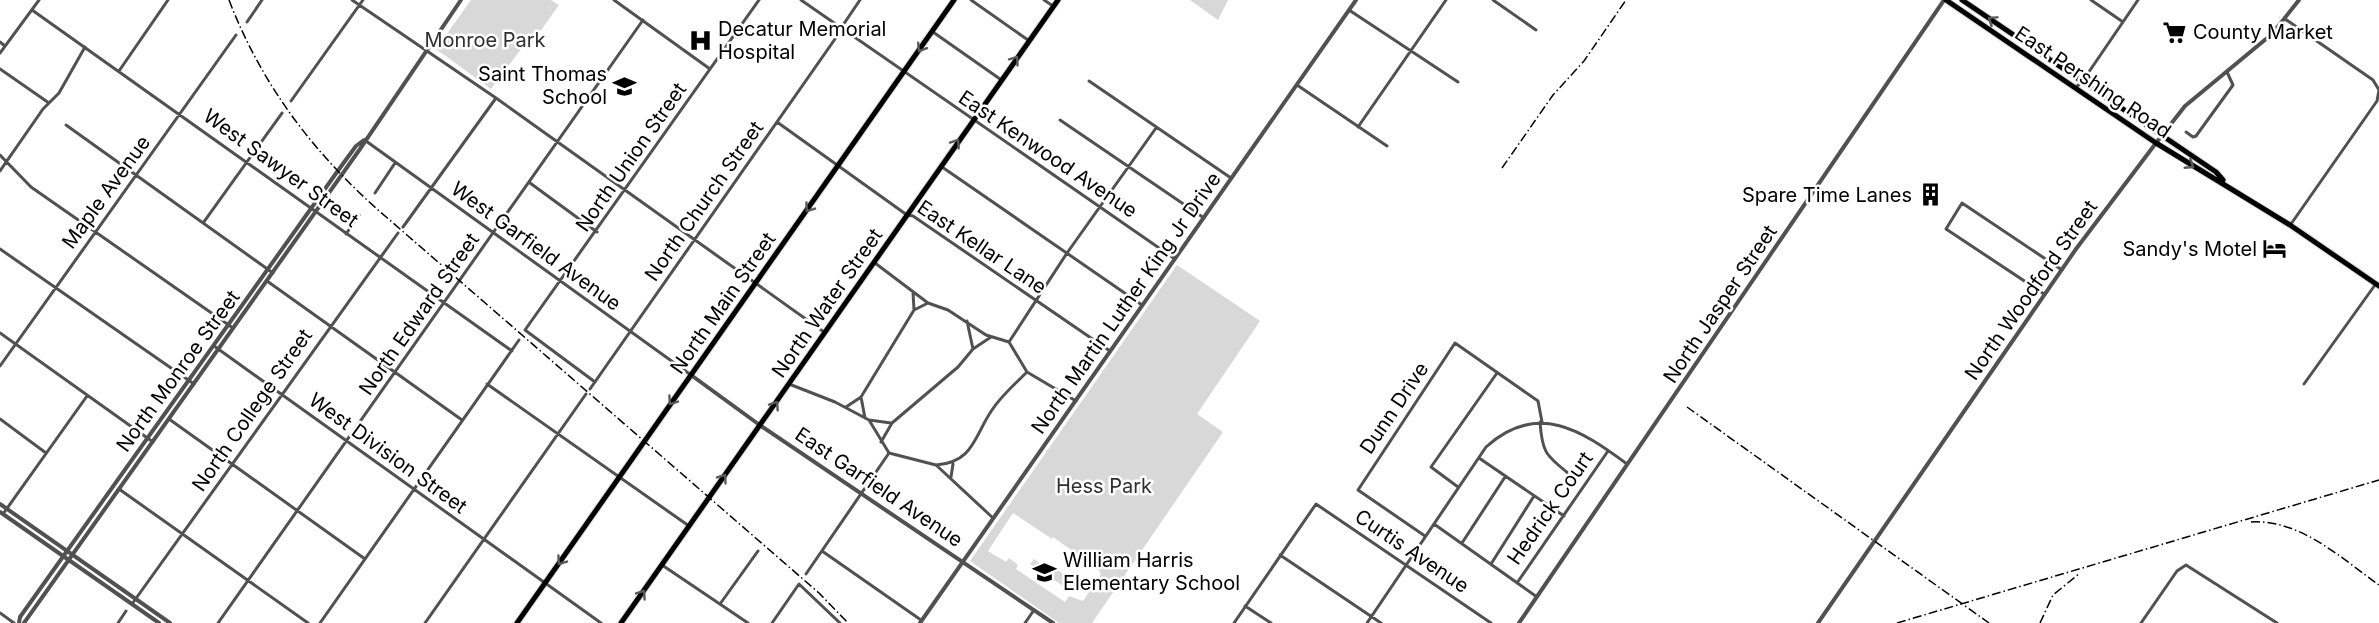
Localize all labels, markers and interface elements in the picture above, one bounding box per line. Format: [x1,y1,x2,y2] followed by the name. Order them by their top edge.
[1988,16,1999,27] one-way arrow
[718,17,886,64] place label: Decatur Memorial Hospital
[2162,19,2188,45] supermarket icon: County Market
[2193,20,2333,44] place label: County Market
[2010,21,2176,143] street label: East Pershing Road
[424,28,546,52] park label: Monroe Park
[687,28,713,54] hospital icon: Decatur Memorial Hospital
[916,42,928,52] one-way arrow
[1007,56,1018,67] one-way arrow
[478,62,607,109] place label: Saint Thomas School
[612,73,638,99] school or university icon: Saint Thomas School
[571,78,692,236] street label: North Union Street
[954,85,1142,223] street label: East Kenwood Avenue
[199,104,364,233] street label: West Sawyer Street
[640,116,768,286] street label: North Church Street
[57,131,155,253] street label: Maple Avenue
[949,139,960,150] one-way arrow
[2184,158,2195,169] one-way arrow
[1026,168,1226,438] street label: North Martin Luther King Jr Drive
[446,176,626,316] street label: West Garfield Avenue
[1917,182,1943,208] building icon: Spare Time Lanes
[1742,183,1912,207] place label: Spare Time Lanes
[913,195,1051,299] street label: East Kellar Lane
[1960,195,2102,385] street label: North Woodford Street
[805,201,816,212] one-way arrow
[1658,220,1782,388] street label: North Jasper Street
[767,223,888,382] street label: North Water Street
[665,227,781,378] street label: North Main Street
[354,228,484,400] street label: North Edward Street
[2262,236,2288,262] hotel icon: Sandy's Motel
[2122,237,2257,261] place label: Sandy's Motel
[111,285,245,456] street label: North Monroe Street
[187,324,317,496] street label: North College Street
[1355,358,1433,458] street label: Dunn Drive
[304,388,472,519] street label: West Division Street
[668,395,679,406] one-way arrow
[768,401,779,412] one-way arrow
[791,422,967,552] street label: East Garfield Avenue
[1502,447,1598,569] street label: Hedrick Court
[716,474,727,485] one-way arrow
[1056,474,1152,498] park label: Hess Park
[1351,504,1473,598] street label: Curtis Avenue
[1063,548,1240,595] place label: William Harris Elementary School
[557,555,568,566] one-way arrow
[1032,559,1058,585] school or university icon: William Harris Elementary School
[635,590,646,601] one-way arrow

